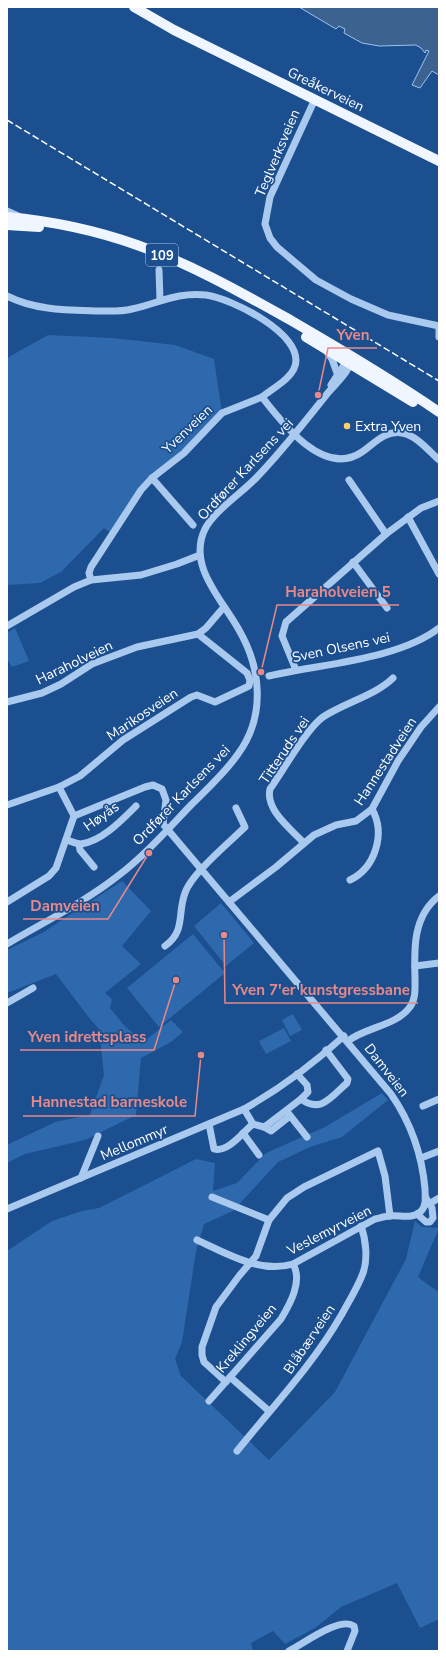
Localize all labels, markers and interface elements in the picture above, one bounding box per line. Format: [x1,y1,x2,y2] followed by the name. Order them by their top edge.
[284,63,367,116] street label: Greåkerveien
[251,107,304,200] street label: Teglverksveien
[146,244,178,266] road number: 109
[328,321,377,348] callout: Yven
[336,325,369,345] text: Yven
[157,401,217,459] street label: Yvenveien
[193,414,298,524] street label: Ordfører Karlsens vei
[355,417,421,436] place label: Extra Yven
[342,421,352,431] marker: Extra Yven
[277,578,399,605] callout: Haraholveien 5
[285,582,391,602] text: Haraholveien 5
[290,628,392,667] street label: Sven Olsens vei
[33,636,116,689] street label: Haraholveien
[103,684,182,745] street label: Marikosveien
[255,713,314,788] street label: Titteruds vei
[350,713,421,809] street label: Hannestadveien
[128,741,234,850] street label: Ordfører Karlsens vei
[80,797,123,836] street label: Høyås
[23,892,108,919] callout: Damveien
[30,896,100,916] text: Damveien
[225,976,418,1003] callout: Yven 7'er kunstgressbane
[231,980,410,1000] text: Yven 7'er kunstgressbane
[20,1023,154,1050] callout: Yven idrettsplass
[27,1027,146,1047] text: Yven idrettsplass
[360,1040,413,1101] street label: Damveien
[23,1089,195,1116] callout: Hannestad barneskole
[31,1092,187,1112] text: Hannestad barneskole
[98,1120,171,1165] street label: Mellommyr
[283,1201,375,1260] street label: Veslemyrveien
[212,1300,281,1377] street label: Kreklingveien
[279,1301,340,1378] street label: Blåbærveien

